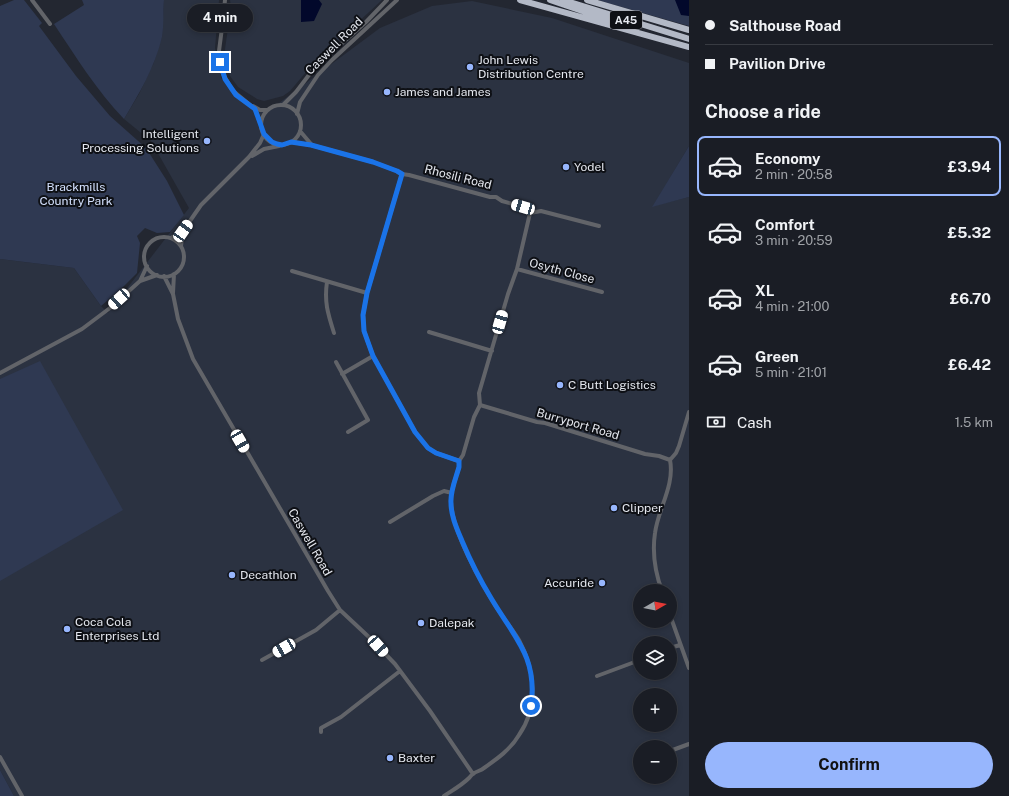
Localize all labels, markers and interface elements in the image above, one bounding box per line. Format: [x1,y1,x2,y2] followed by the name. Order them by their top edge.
[187,4,253,32] callout: 4 min
[203,10,237,25] text: 4 min
[610,11,642,29] road number: A45
[302,14,366,78] street label: Caswell Road
[729,17,841,34] text: Salthouse Road
[211,53,229,71] route end
[478,53,584,81] place label: John Lewis Distribution Centre
[729,55,826,72] text: Pavilion Drive
[465,62,475,72] marker: John Lewis Distribution Centre
[395,85,491,99] place label: James and James
[382,87,392,97] marker: James and James
[705,101,821,122] text: Choose a ride
[82,127,199,155] place label: Intelligent Processing Solutions
[202,136,212,146] marker: Intelligent Processing Solutions
[707,148,743,184] icon: car
[755,150,820,167] text: Economy
[948,158,991,175] text: £3.94
[574,160,605,174] place label: Yodel
[423,162,493,192] street label: Rhosili Road
[561,162,571,172] marker: Yodel
[755,167,833,182] text: 2 min · 20:58
[39,180,113,208] park label: Brackmills Country Park
[510,198,536,216] car
[707,214,743,250] icon: car
[755,216,815,233] text: Comfort
[171,218,195,244] car
[948,224,991,241] text: £5.32
[755,233,833,248] text: 3 min · 20:59
[528,256,596,286] street label: Osyth Close
[707,280,743,316] icon: car
[755,282,774,299] text: XL
[106,287,132,311] car
[950,290,991,307] text: £6.70
[755,299,829,314] text: 4 min · 21:00
[491,309,509,335] car
[707,346,743,382] icon: car
[755,348,799,365] text: Green
[948,356,991,373] text: £6.42
[755,365,827,380] text: 5 min · 21:01
[568,378,656,392] place label: C Butt Logistics
[555,380,565,390] marker: C Butt Logistics
[535,405,621,443] street label: Burryport Road
[705,411,727,433] icon: cash
[737,414,772,431] text: Cash
[955,415,993,430] text: 1.5 km
[229,428,251,454] car
[622,501,663,515] place label: Clipper
[609,503,619,513] marker: Clipper
[285,506,335,578] street label: Caswell Road
[240,568,297,582] place label: Decathlon
[227,570,237,580] marker: Decathlon
[544,576,594,590] place label: Accuride
[597,578,607,588] marker: Accuride
[633,584,677,628] north arrow
[633,584,677,784] map controls
[75,615,160,643] place label: Coca Cola Enterprises Ltd
[429,616,475,630] place label: Dalepak
[416,618,426,628] marker: Dalepak
[62,624,72,634] marker: Coca Cola Enterprises Ltd
[366,633,390,659] car
[633,636,677,680] button: layers
[271,637,297,659] car
[633,688,677,732] button: +
[522,697,540,715] route start
[633,740,677,784] button: −
[705,742,993,788] button: Confirm
[398,751,435,765] place label: Baxter
[385,753,395,763] marker: Baxter

